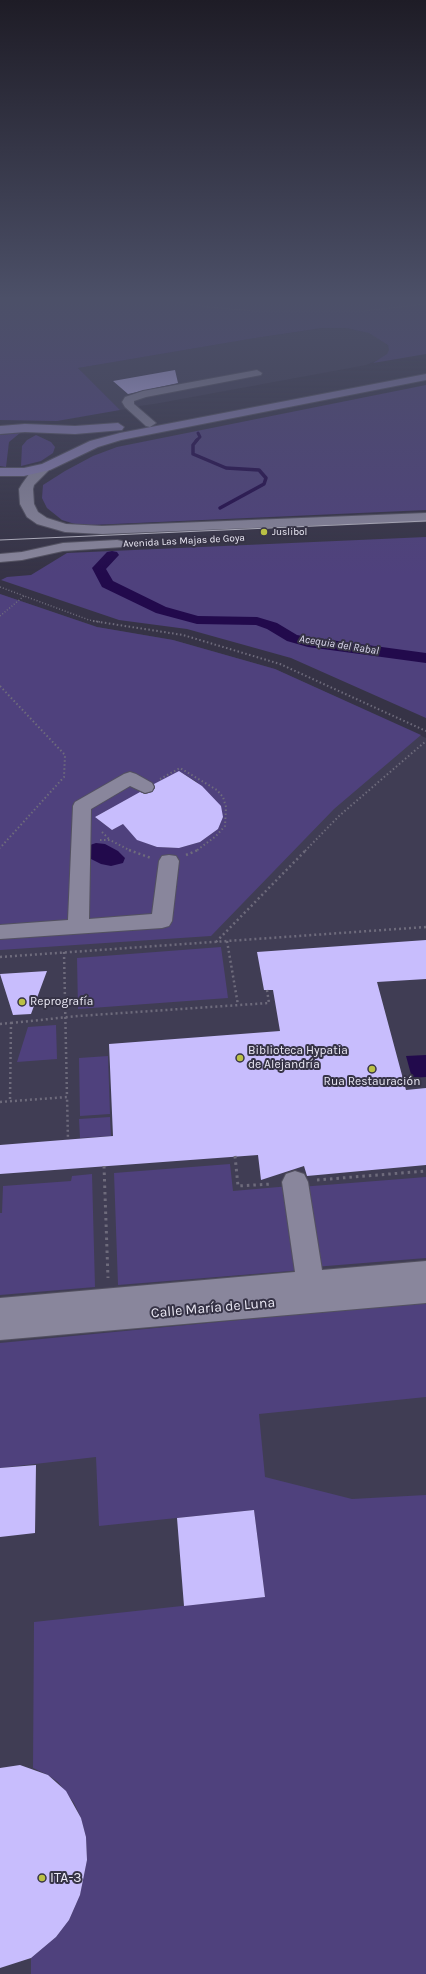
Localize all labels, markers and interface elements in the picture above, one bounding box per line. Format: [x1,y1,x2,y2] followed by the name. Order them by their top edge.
[272,526,307,538] place label: Juslibol
[259,527,269,537] marker: Juslibol
[123,532,245,550] street label: Avenida Las Majas de Goya
[298,632,380,658] water label: Acequia del Rabal
[30,995,93,1009] place label: Reprografía
[17,997,27,1007] marker: Reprografía
[248,1044,348,1072] place label: Biblioteca Hypatia de Alejandría
[235,1053,245,1063] marker: Biblioteca Hypatia de Alejandría
[367,1064,377,1074] marker: Rua Restauración
[324,1075,420,1089] place label: Rua Restauración
[150,1294,276,1322] street label: Calle María de Luna
[50,1870,82,1886] place label: ITA-3
[37,1873,47,1883] marker: ITA-3

